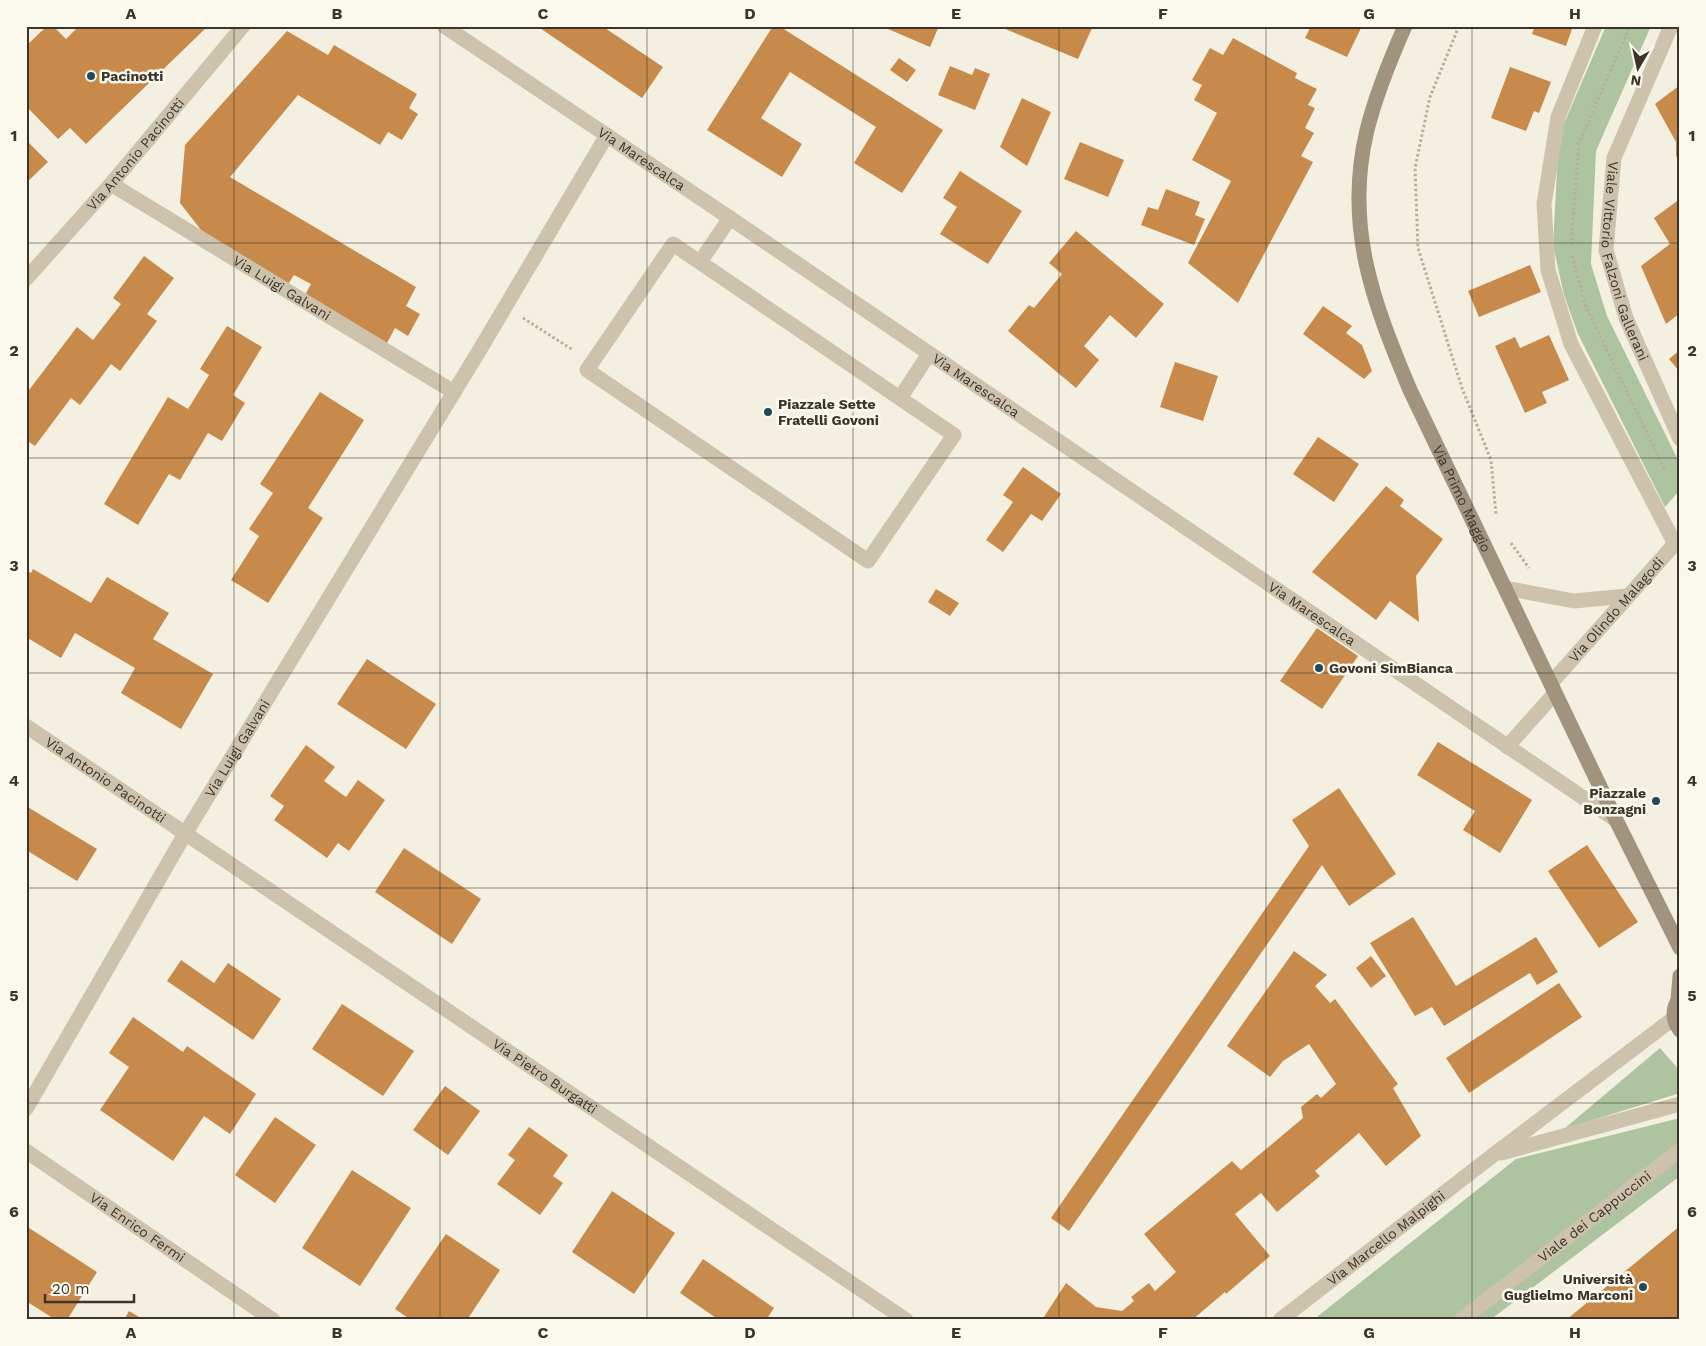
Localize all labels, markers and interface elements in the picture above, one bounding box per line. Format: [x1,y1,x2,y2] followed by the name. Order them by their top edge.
[126,4,137,23] text: A
[332,4,343,23] text: B
[538,4,549,23] text: C
[744,4,756,23] text: D
[951,4,961,23] text: E
[1158,4,1168,23] text: F
[1363,4,1375,23] text: G
[1569,4,1581,23] text: H
[1614,42,1664,92] north arrow
[101,68,163,84] place label: Pacinotti
[85,70,97,82] marker: Pacinotti
[1630,72,1642,90] text: N
[83,95,187,214] street label: Via Antonio Pacinotti
[595,124,688,194] street label: Via Marescalca
[11,126,17,145] text: 1
[1689,126,1695,145] text: 1
[1598,161,1652,363] street label: Viale Vittorio Falzoni Gallerani
[230,252,334,323] street label: Via Luigi Galvani
[9,341,19,360] text: 2
[1687,341,1697,360] text: 2
[929,350,1023,420] street label: Via Marescalca
[778,396,879,428] place label: Piazzale Sette Fratelli Govoni
[762,406,774,418] marker: Piazzale Sette Fratelli Govoni
[1430,443,1494,555] street label: Via Primo Maggio
[1565,554,1667,665] street label: Via Olindo Malagodi
[9,556,19,575] text: 3
[1687,556,1697,575] text: 3
[1265,578,1359,649] street label: Via Marescalca
[1329,660,1454,676] place label: Govoni SimBianca
[1313,662,1325,674] marker: Govoni SimBianca
[201,697,273,800] street label: Via Luigi Galvani
[42,733,169,826] street label: Via Antonio Pacinotti
[9,771,19,790] text: 4
[1687,771,1697,790] text: 4
[1583,785,1646,817] place label: Piazzale Bonzagni
[1650,795,1662,807] marker: Piazzale Bonzagni
[9,986,19,1005] text: 5
[1687,986,1697,1005] text: 5
[489,1035,600,1117] street label: Via Pietro Burgatti
[1535,1167,1654,1265] street label: Viale dei Cappuccini
[1324,1187,1448,1289] street label: Via Marcello Malpighi
[87,1189,188,1265] street label: Via Enrico Fermi
[9,1202,19,1221] text: 6
[1687,1202,1697,1221] text: 6
[45,1271,134,1303] scale bar
[1504,1271,1634,1303] place label: Università Guglielmo Marconi
[52,1280,90,1298] text: 20 m
[1637,1281,1649,1293] marker: Università Guglielmo Marconi
[126,1323,137,1342] text: A
[332,1323,343,1342] text: B
[538,1323,549,1342] text: C
[744,1323,756,1342] text: D
[951,1323,961,1342] text: E
[1158,1323,1168,1342] text: F
[1363,1323,1375,1342] text: G
[1569,1323,1581,1342] text: H

